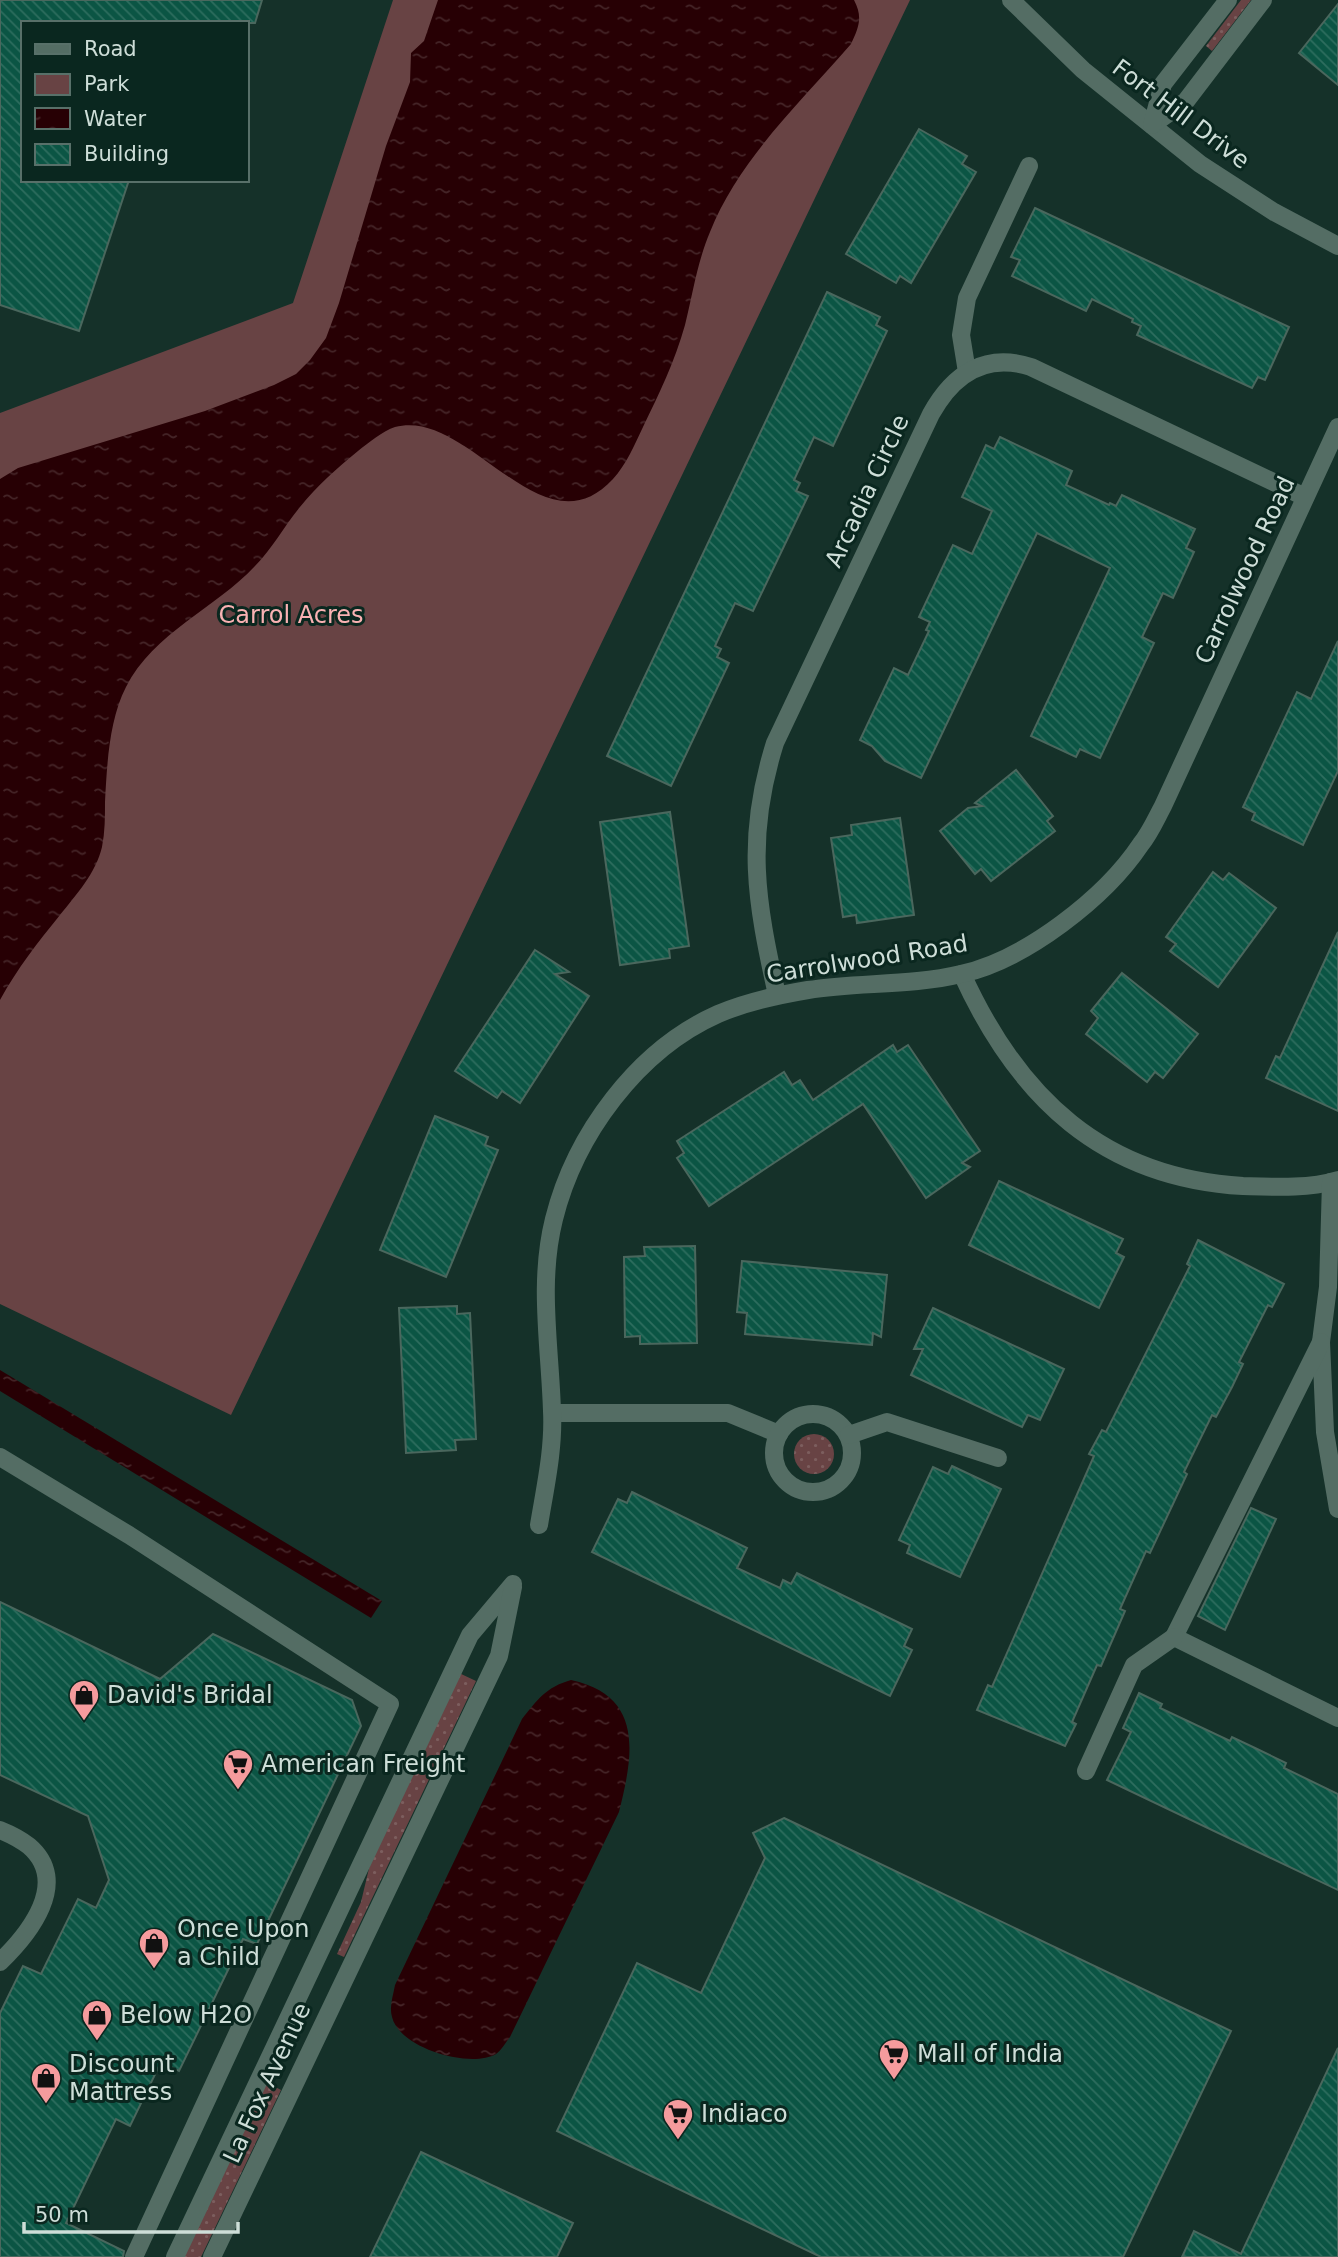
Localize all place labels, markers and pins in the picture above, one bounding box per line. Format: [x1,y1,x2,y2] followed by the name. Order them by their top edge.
[67,1678,101,1722] shop icon: David's Bridal
[107,1681,273,1709] place label: David's Bridal
[221,1747,255,1791] supermarket icon: American Freight
[261,1750,466,1778] place label: American Freight
[177,1915,309,1971] place label: Once Upon a Child
[137,1926,171,1970] shop icon: Once Upon a Child
[80,1998,114,2042] shop icon: Below H2O
[120,2001,252,2029] place label: Below H2O
[877,2037,911,2081] supermarket icon: Mall of India
[917,2040,1063,2068] place label: Mall of India
[69,2050,174,2106] place label: Discount Mattress
[29,2061,63,2105] shop icon: Discount Mattress
[661,2097,695,2141] supermarket icon: Indiaco
[701,2100,788,2128] place label: Indiaco

